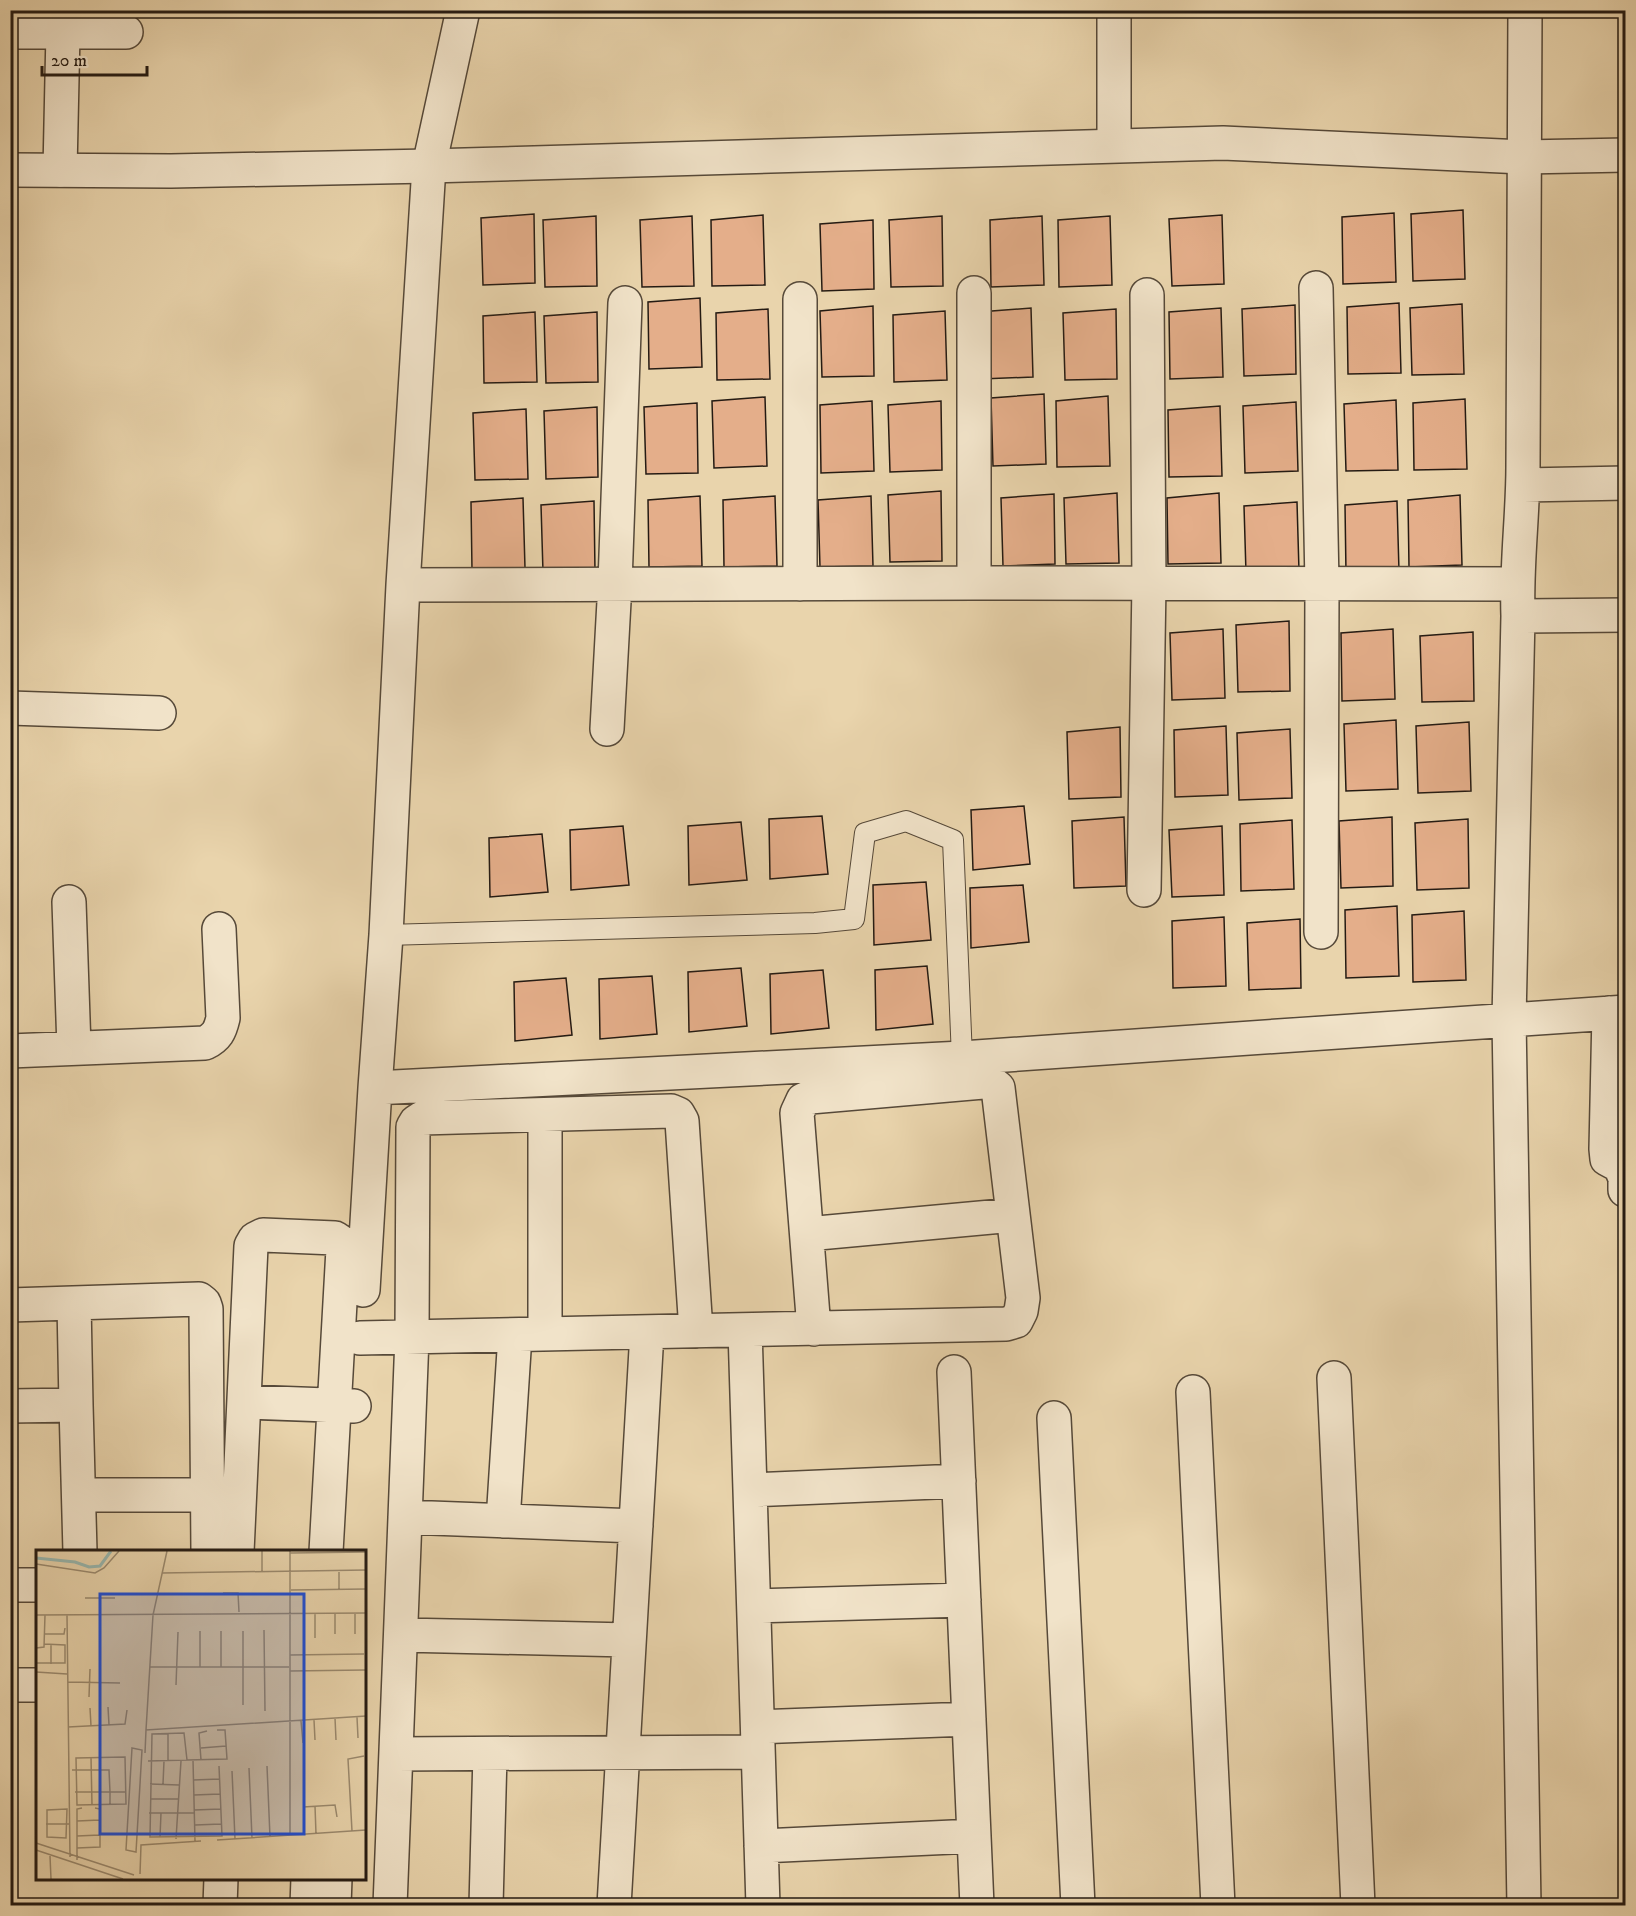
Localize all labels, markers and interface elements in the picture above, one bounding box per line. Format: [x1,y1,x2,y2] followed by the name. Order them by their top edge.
[42,39,147,77] scale bar
[51,50,87,72] text: 20 m
[36,1550,366,1880] inset map

